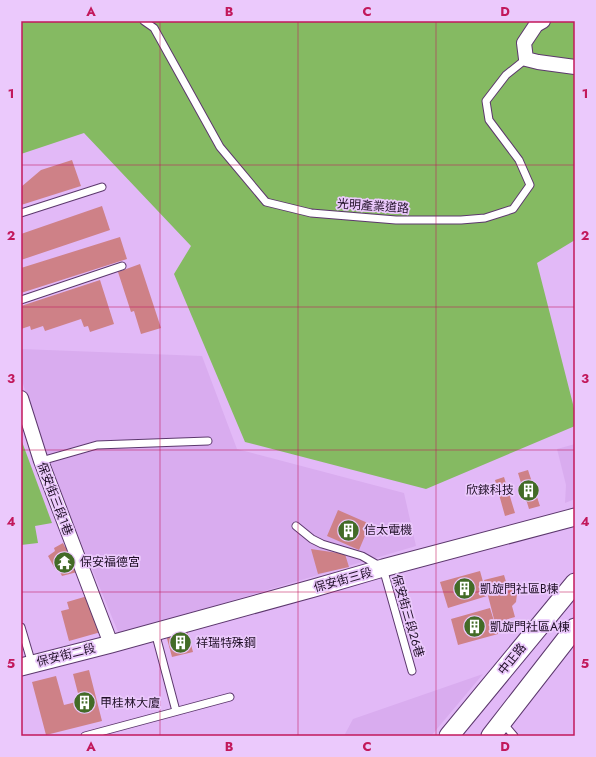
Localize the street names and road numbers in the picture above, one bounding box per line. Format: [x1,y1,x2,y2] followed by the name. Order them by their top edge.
[336,195,410,217] street label: 光明產業道路
[33,460,77,538] street label: 保安街三段1巷
[312,563,374,597] street label: 保安街三段
[388,572,428,660] street label: 保安街三段26巷
[35,639,97,671] street label: 保安街二段
[494,639,530,679] street label: 中正路

